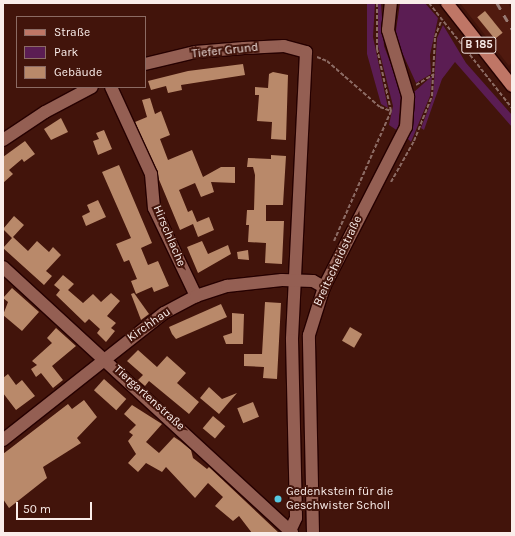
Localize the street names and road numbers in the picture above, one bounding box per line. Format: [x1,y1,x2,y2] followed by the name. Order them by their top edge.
[461,36,497,54] road number: B 185
[191,40,259,62] street label: Tiefer Grund
[150,203,188,269] street label: Hirschlache
[311,214,365,308] street label: Breitscheidstraße
[124,305,174,345] street label: Kirchhau
[110,362,188,434] street label: Tiergartenstraße

